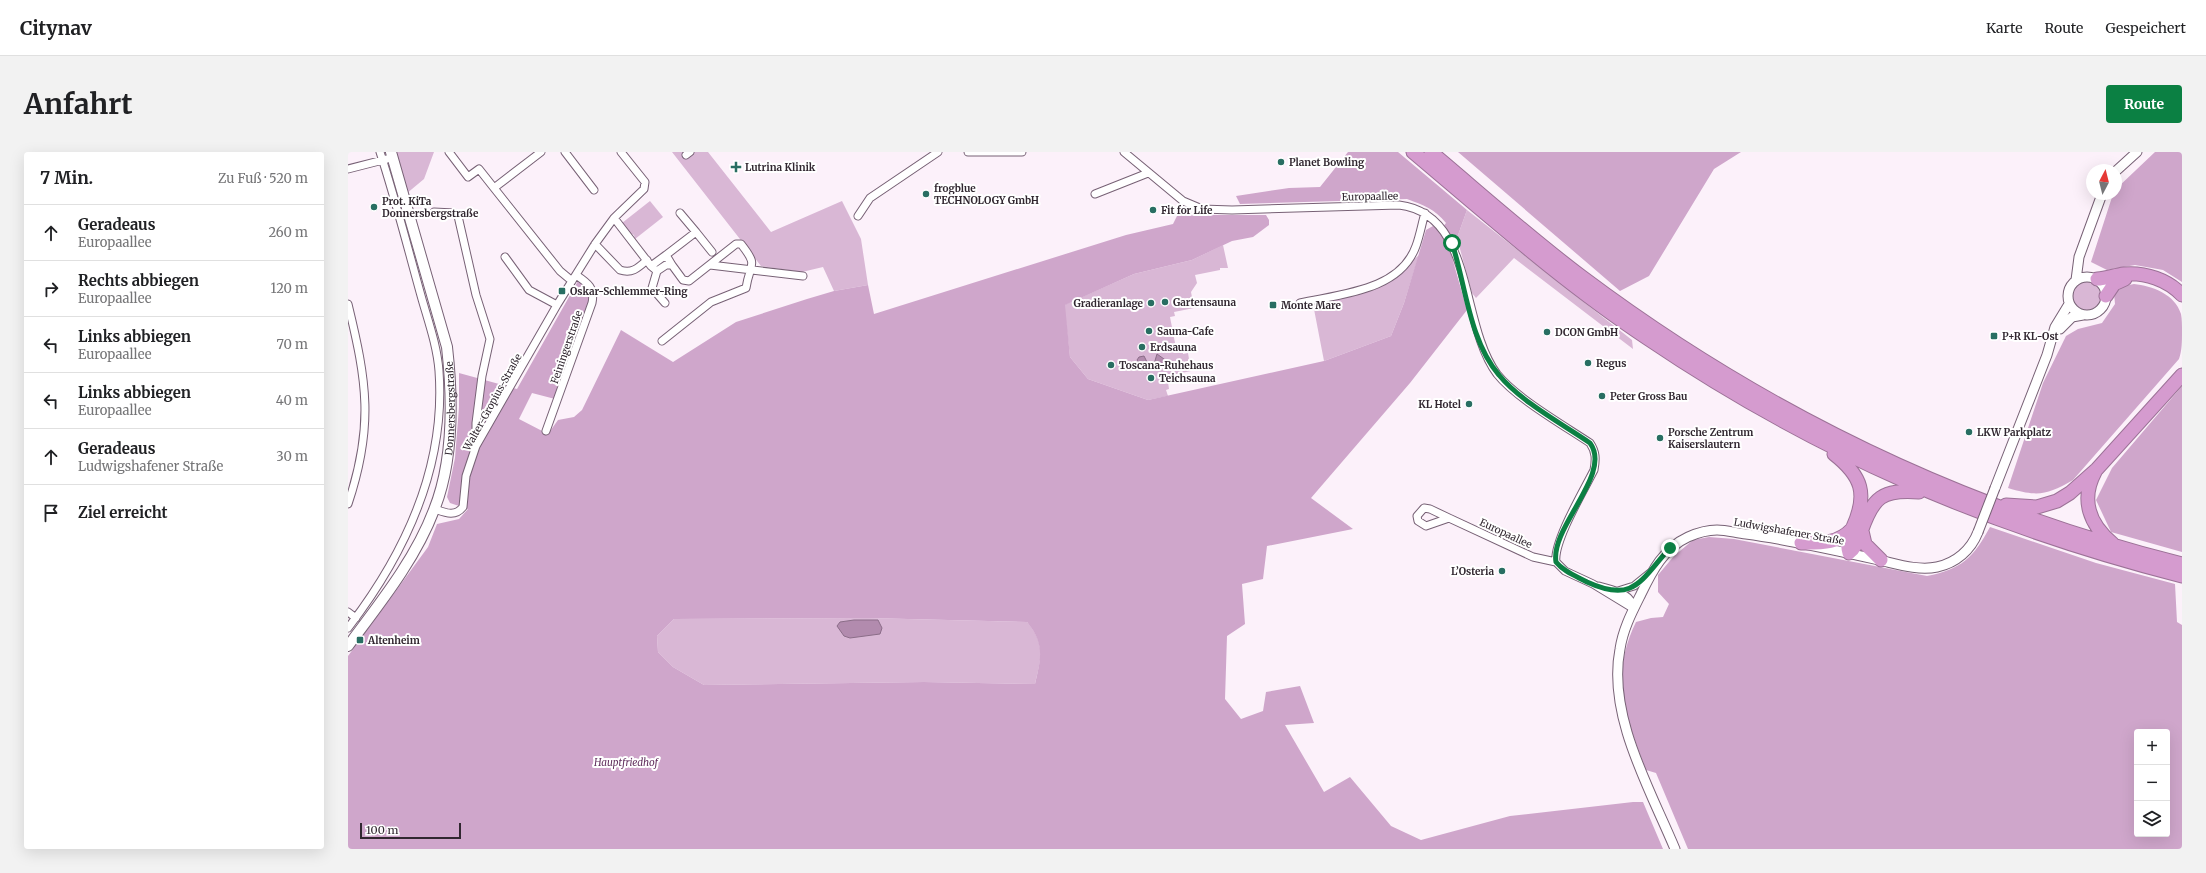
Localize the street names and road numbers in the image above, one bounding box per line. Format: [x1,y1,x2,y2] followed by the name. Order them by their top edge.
[1342,190,1398,203] street label: Europaallee
[548,309,585,385] street label: Feiningerstraße
[460,351,525,454] street label: Walter-Gropius-Straße
[442,361,458,456] street label: Donnersbergstraße
[1733,515,1845,548] street label: Ludwigshafener Straße
[1477,516,1534,551] street label: Europaallee

